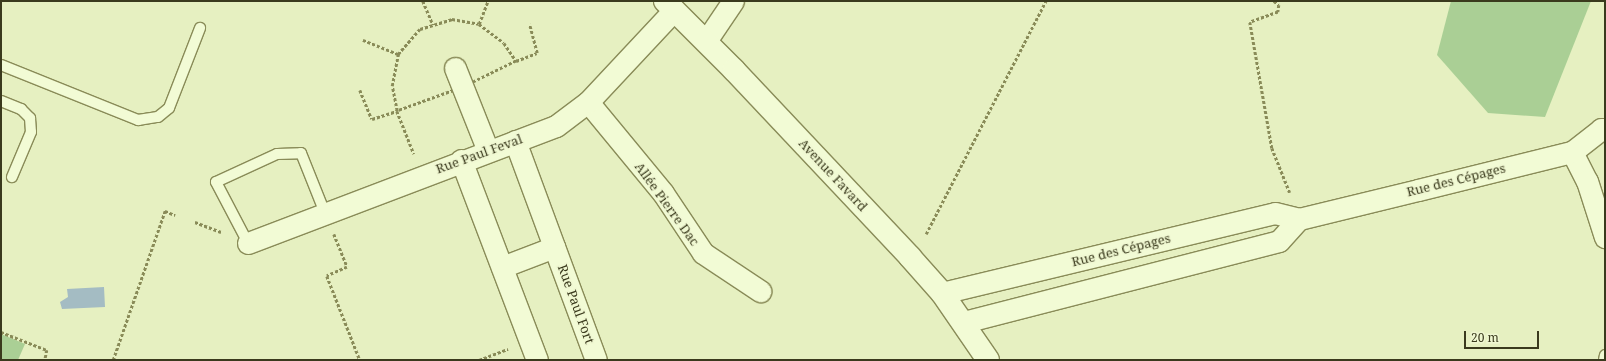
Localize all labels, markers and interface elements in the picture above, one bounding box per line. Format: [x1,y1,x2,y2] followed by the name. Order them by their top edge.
[434,131,524,177] street label: Rue Paul Feval
[795,136,871,214] street label: Avenue Favard
[632,159,702,249] street label: Allée Pierre Dac
[1405,160,1507,200] street label: Rue des Cépages
[1070,230,1172,270] street label: Rue des Cépages
[554,262,598,346] street label: Rue Paul Fort
[1466,323,1541,349] scale bar
[1471,329,1499,346] text: 20 m

